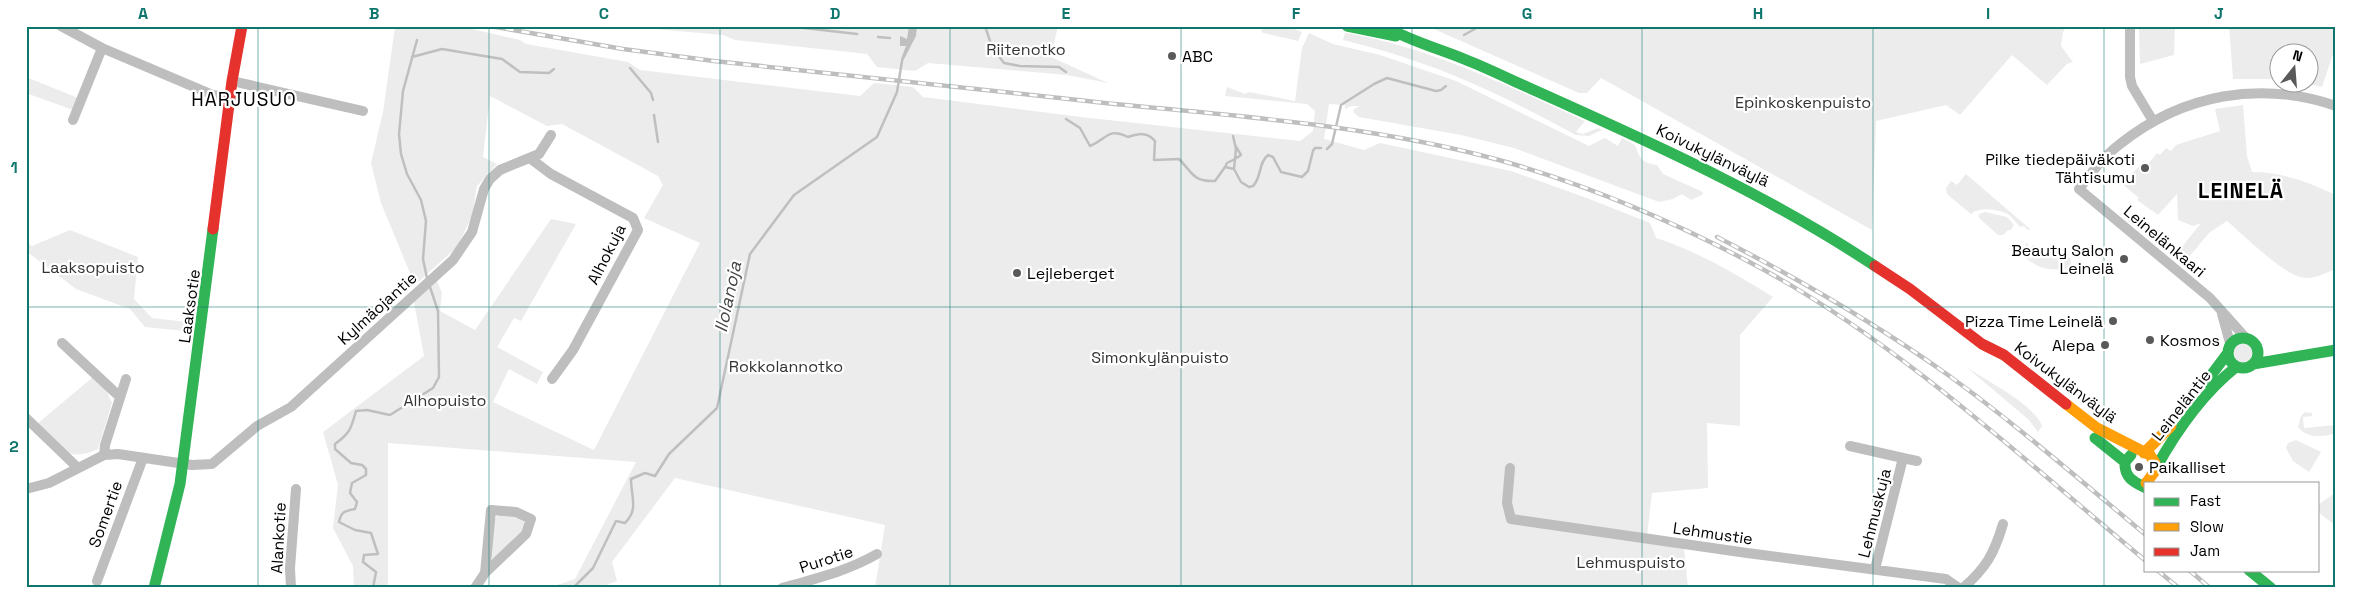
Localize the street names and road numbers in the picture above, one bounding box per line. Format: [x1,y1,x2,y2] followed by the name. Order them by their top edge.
[1653,119,1773,192] street label: Koivukylänväylä
[2119,201,2210,282] street label: Leinelänkaari
[582,220,631,288] street label: Alhokuja
[333,267,421,349] street label: Kylmäojantie
[174,268,205,344] street label: Laaksotie
[2010,337,2121,428] street label: Koivukylänväylä
[2147,365,2216,445] street label: Leineläntie
[1853,466,1896,560] street label: Lehmuskuja
[84,478,127,551] street label: Somertie
[266,502,291,574] street label: Alankotie
[1672,518,1754,549] street label: Lehmustie
[797,541,856,578] street label: Purotie

